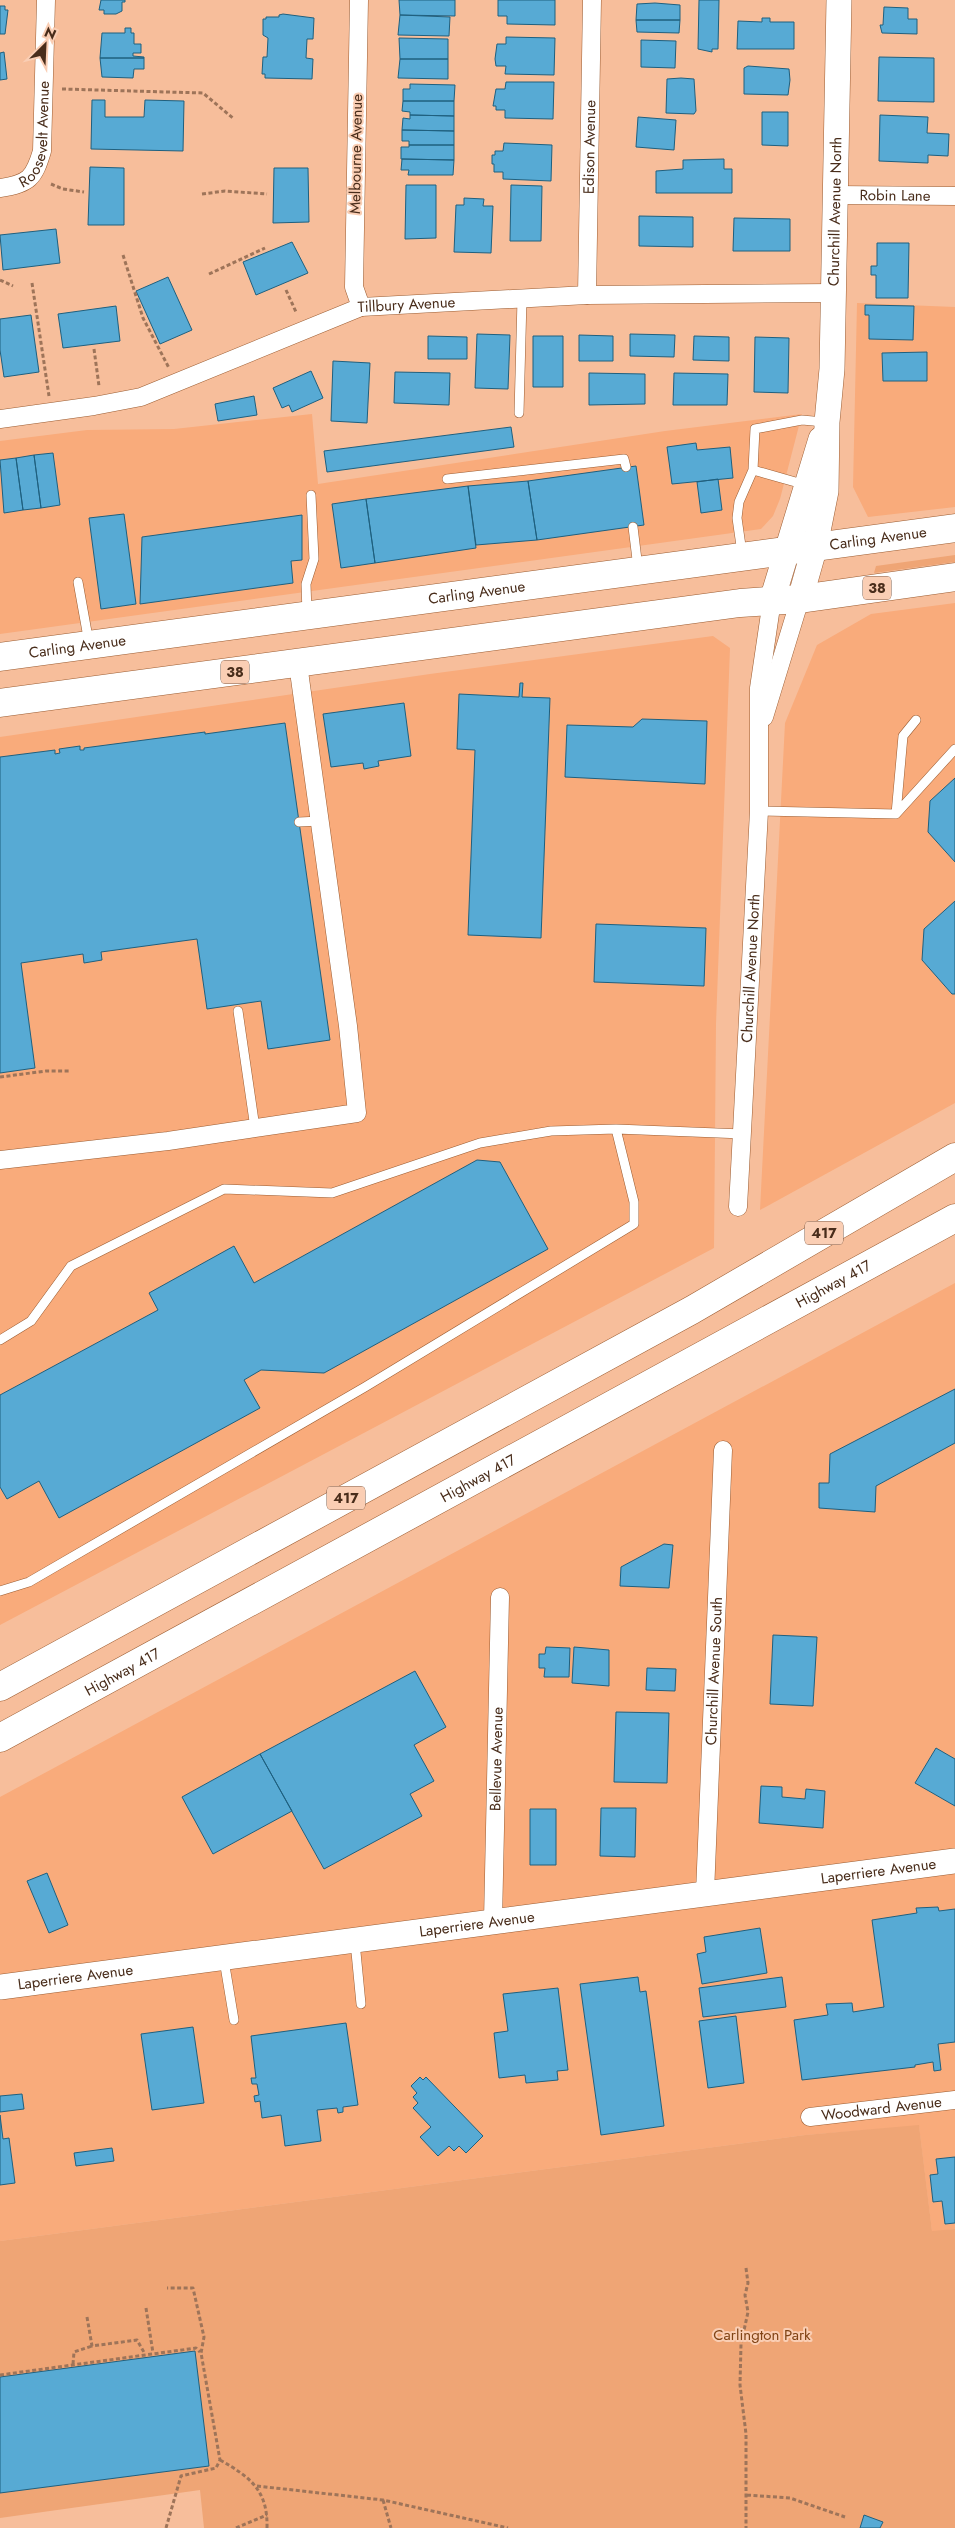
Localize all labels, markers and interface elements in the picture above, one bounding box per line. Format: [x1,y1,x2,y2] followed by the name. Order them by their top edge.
[20,20,70,70] north arrow
[41,22,59,45] text: N
[15,80,55,193] street label: Roosevelt Avenue
[344,94,368,214] street label: Melbourne Avenue
[578,99,601,194] street label: Edison Avenue
[823,137,847,286] street label: Churchill Avenue North
[859,184,931,207] street label: Robin Lane
[357,291,456,318] street label: Tillbury Avenue
[828,521,928,556] street label: Carling Avenue
[427,575,527,610] street label: Carling Avenue
[863,576,891,600] road number: 38
[27,629,127,664] street label: Carling Avenue
[221,660,249,684] road number: 38
[736,893,766,1043] street label: Churchill Avenue North
[805,1222,843,1244] road number: 417
[792,1255,875,1314] street label: Highway 417
[436,1449,520,1508] street label: Highway 417
[327,1486,365,1510] road number: 417
[700,1597,728,1746] street label: Churchill Avenue South
[81,1643,164,1701] street label: Highway 417
[484,1707,509,1811] street label: Bellevue Avenue
[819,1853,938,1890] street label: Laperriere Avenue
[418,1906,536,1943] street label: Laperriere Avenue
[16,1959,135,1996] street label: Laperriere Avenue
[820,2091,943,2127] street label: Woodward Avenue
[713,2324,811,2346] park label: Carlington Park

